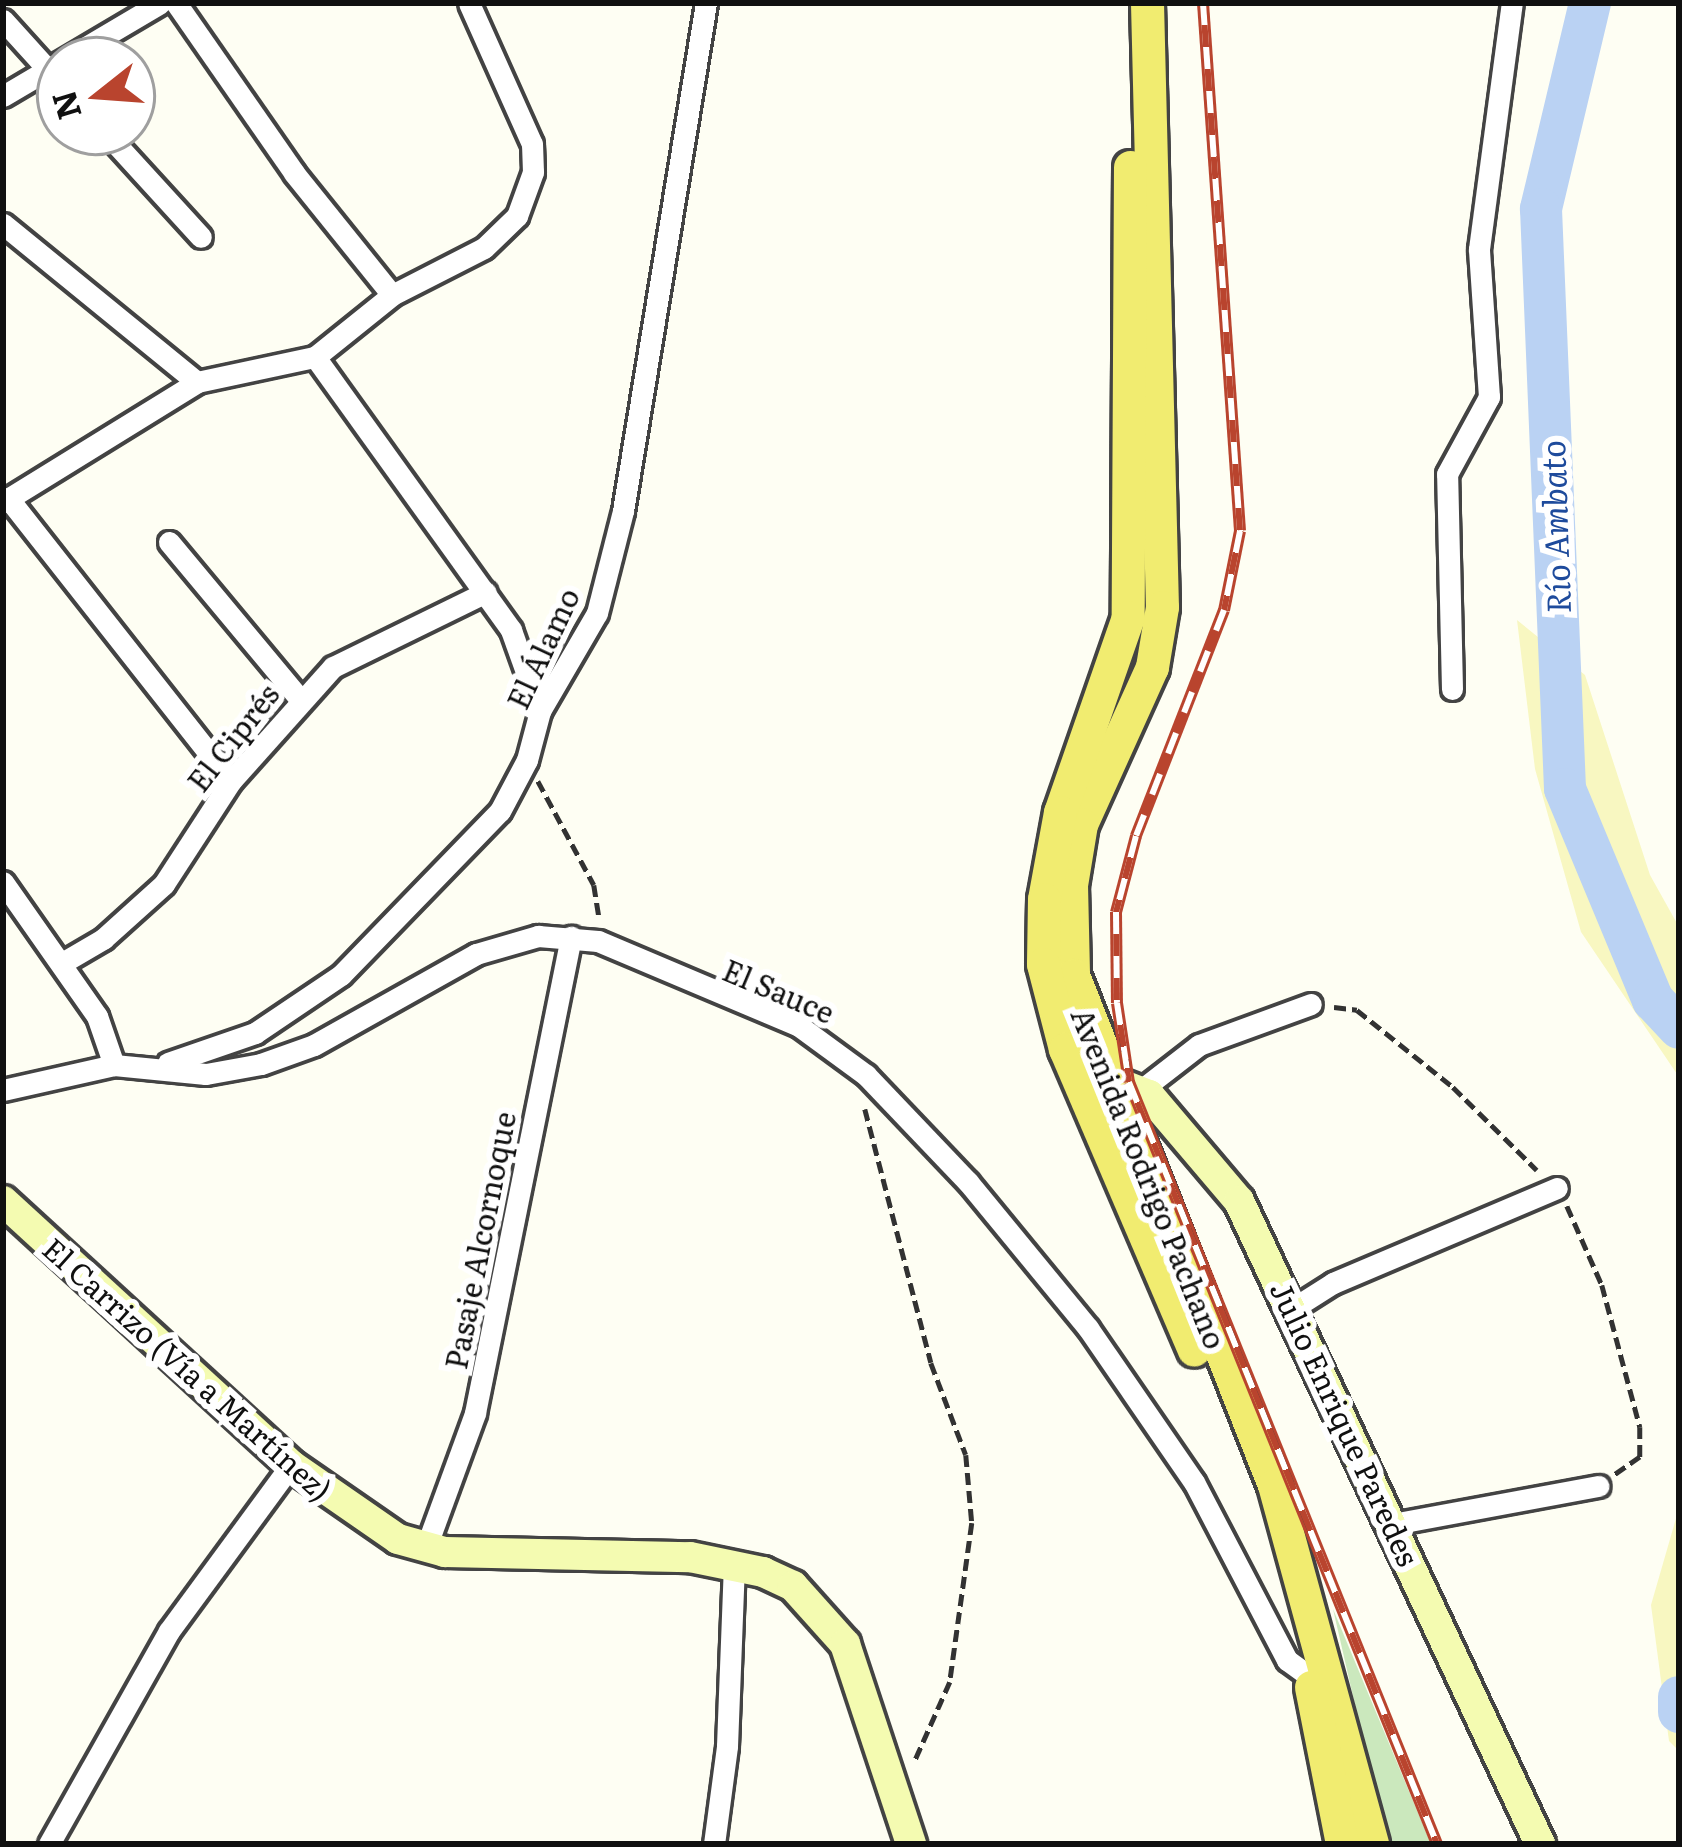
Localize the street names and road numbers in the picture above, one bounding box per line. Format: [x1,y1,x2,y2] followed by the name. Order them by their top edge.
[498,582,586,714] street label: El Álamo
[179,676,285,798] street label: El Ciprés
[718,950,840,1030] street label: El Sauce
[1065,1002,1235,1354] street label: Avenida Rodrigo Pachano
[436,1108,522,1372] street label: Pasaje Alcornoque
[36,1229,340,1507] street label: El Carrizo (Vía a Martínez)
[1264,1275,1428,1571] street label: Julio Enrique Paredes

